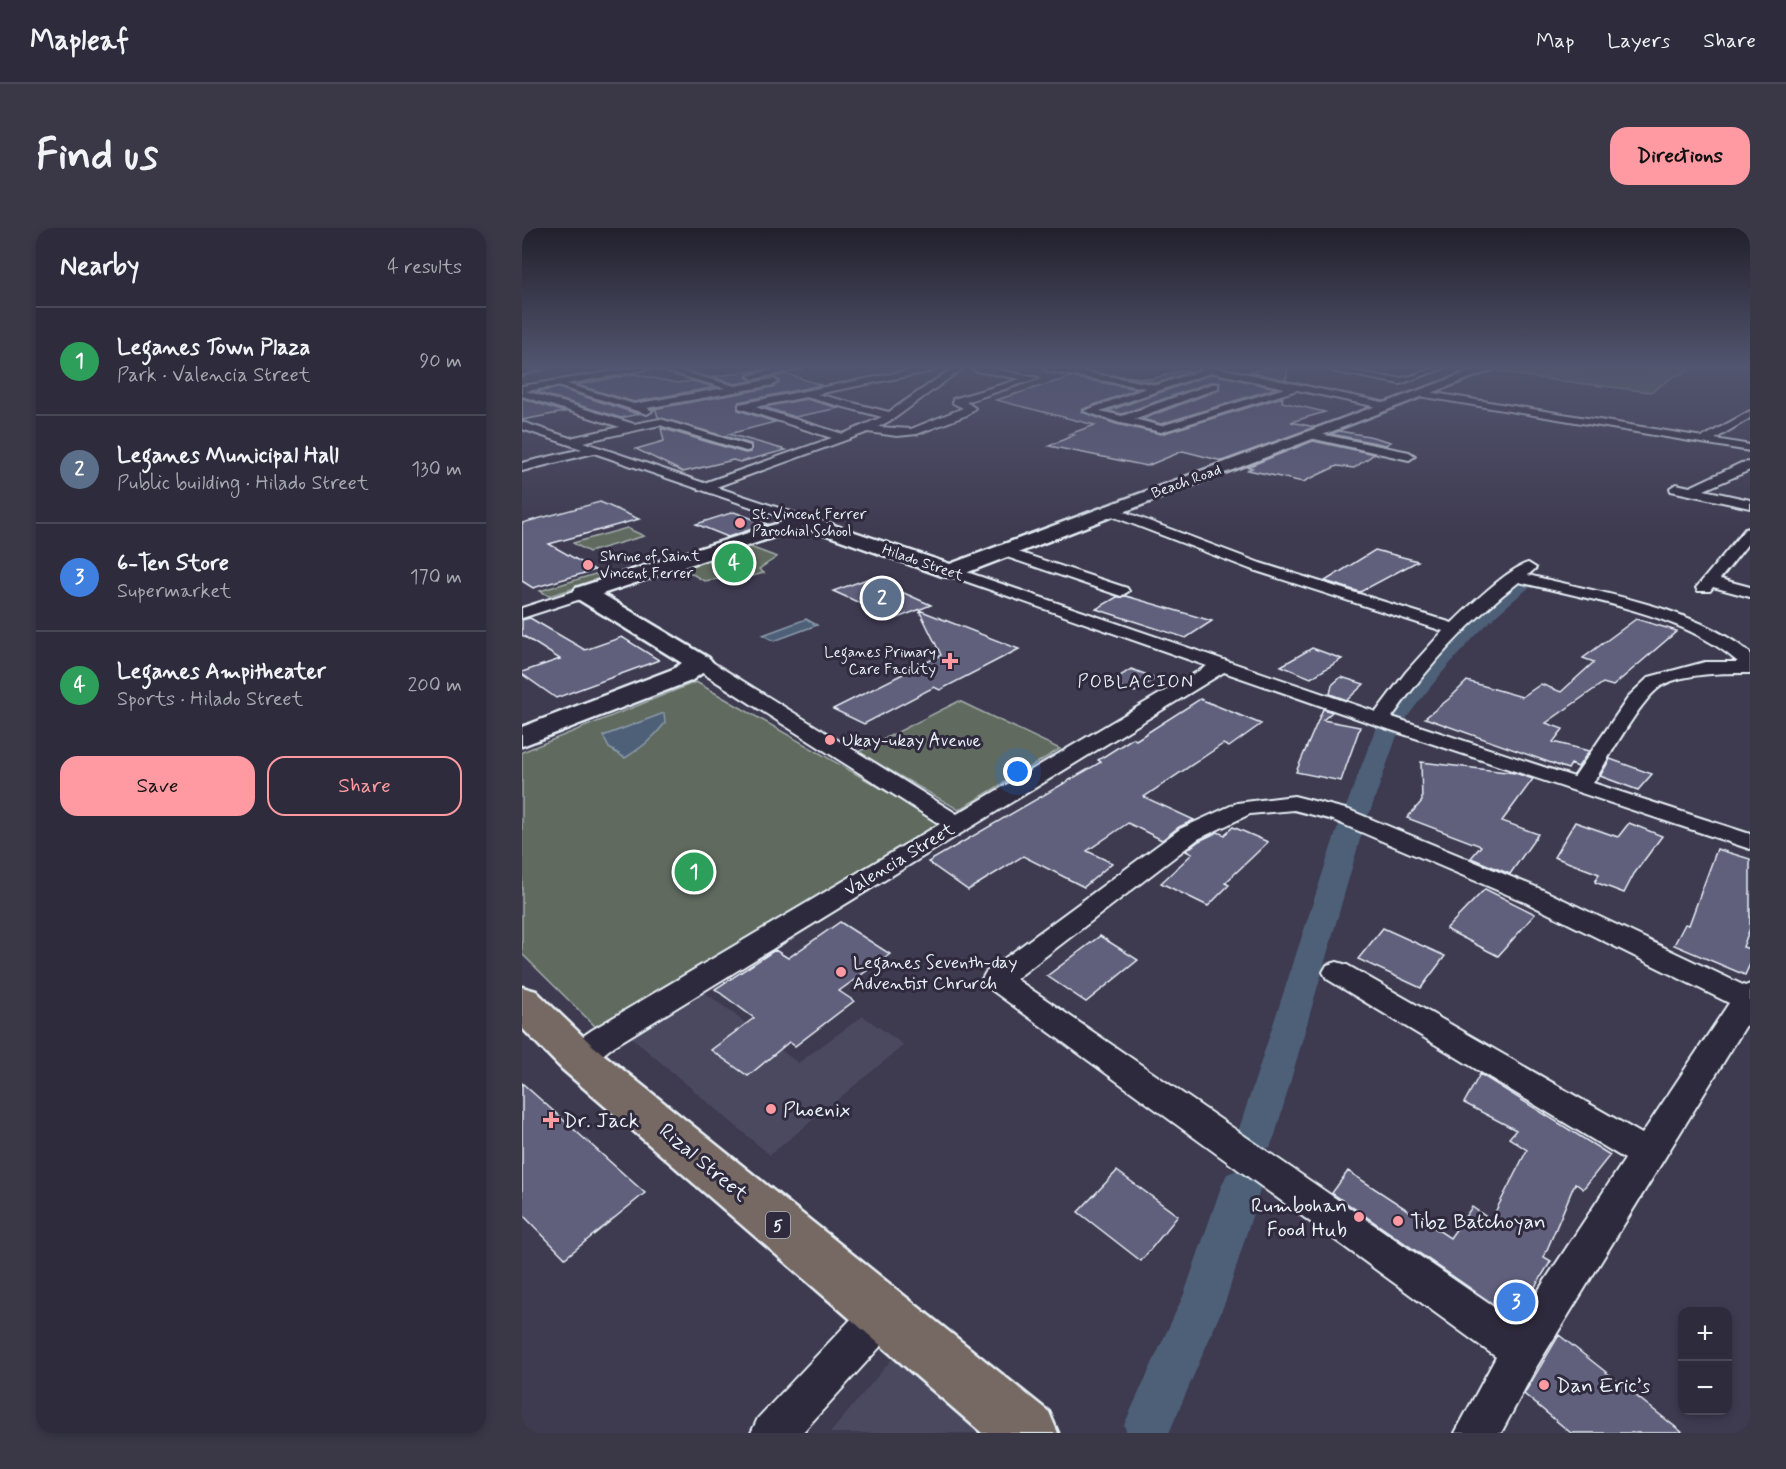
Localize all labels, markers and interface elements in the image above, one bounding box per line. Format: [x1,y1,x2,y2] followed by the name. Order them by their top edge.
[30,23,129,60] text: Mapleaf
[1536,27,1574,55] text: Map
[1607,27,1670,55] text: Layers
[1703,27,1756,55] text: Share
[1610,127,1750,185] button: Directions
[36,129,158,184] text: Find us
[60,250,139,284] text: Nearby
[387,254,462,281] text: 4 results
[117,334,310,362] text: Leganes Town Plaza
[75,348,84,375] text: 1
[419,348,462,375] text: 90 m
[117,362,311,389] text: Park · Valencia Street
[117,442,339,470] text: Leganes Municipal Hall
[75,456,84,483] text: 2
[411,456,462,483] text: 130 m
[1149,460,1224,504] street label: Beach Road
[117,470,369,497] text: Public building · Hilado Street
[752,505,866,542] place label: St. Vincent Ferrer Parochial School
[733,516,747,530] marker: St. Vincent Ferrer Parochial School
[714,540,754,586] pin: 4
[879,540,966,586] street label: Hilado Street
[600,547,700,584] place label: Shrine of Saint Vincent Ferrer
[117,550,229,578] text: 6-Ten Store
[581,558,595,572] marker: Shrine of Saint Vincent Ferrer
[75,564,84,591] text: 3
[410,564,462,591] text: 170 m
[862,576,902,620] pin: 2
[117,578,231,605] text: Supermarket
[824,643,936,680] place label: Leganes Primary Care Facility
[941,652,959,670] marker: Leganes Primary Care Facility
[117,658,326,686] text: Leganes Ampitheater
[1077,670,1195,694] district label: POBLACION
[74,672,85,699] text: 4
[407,672,462,699] text: 200 m
[117,686,303,713] text: Sports · Hilado Street
[842,729,981,753] place label: Ukay-ukay Avenue
[823,733,837,747] marker: Ukay-ukay Avenue
[60,756,255,816] button: Save
[267,756,462,816] button: Share
[1003,757,1032,786] your location
[840,817,959,902] street label: Valencia Street
[674,850,714,894] pin: 1
[853,951,1018,996] place label: Leganes Seventh-day Adventist Chrurch
[834,965,848,979] marker: Leganes Seventh-day Adventist Chrurch
[783,1096,851,1124] place label: Phoenix
[764,1102,778,1116] marker: Phoenix
[563,1107,639,1135] place label: Dr. Jack
[544,1113,558,1127] marker: Dr. Jack
[653,1117,754,1209] street label: Rizal Street
[1251,1192,1347,1244] place label: Rumbohan Food Hub
[1410,1208,1546,1236] place label: Tibz Batchoyan
[1352,1210,1366,1224] marker: Rumbohan Food Hub
[766,1212,790,1238] road number: 5
[1391,1214,1405,1228] marker: Tibz Batchoyan
[1496,1280,1536,1324] pin: 3
[1678,1307,1732,1415] map controls
[1678,1307,1732,1361] button: +
[1678,1361,1732,1415] button: −
[1556,1372,1650,1400] place label: Dan Eric’s
[1537,1378,1551,1392] marker: Dan Eric’s

